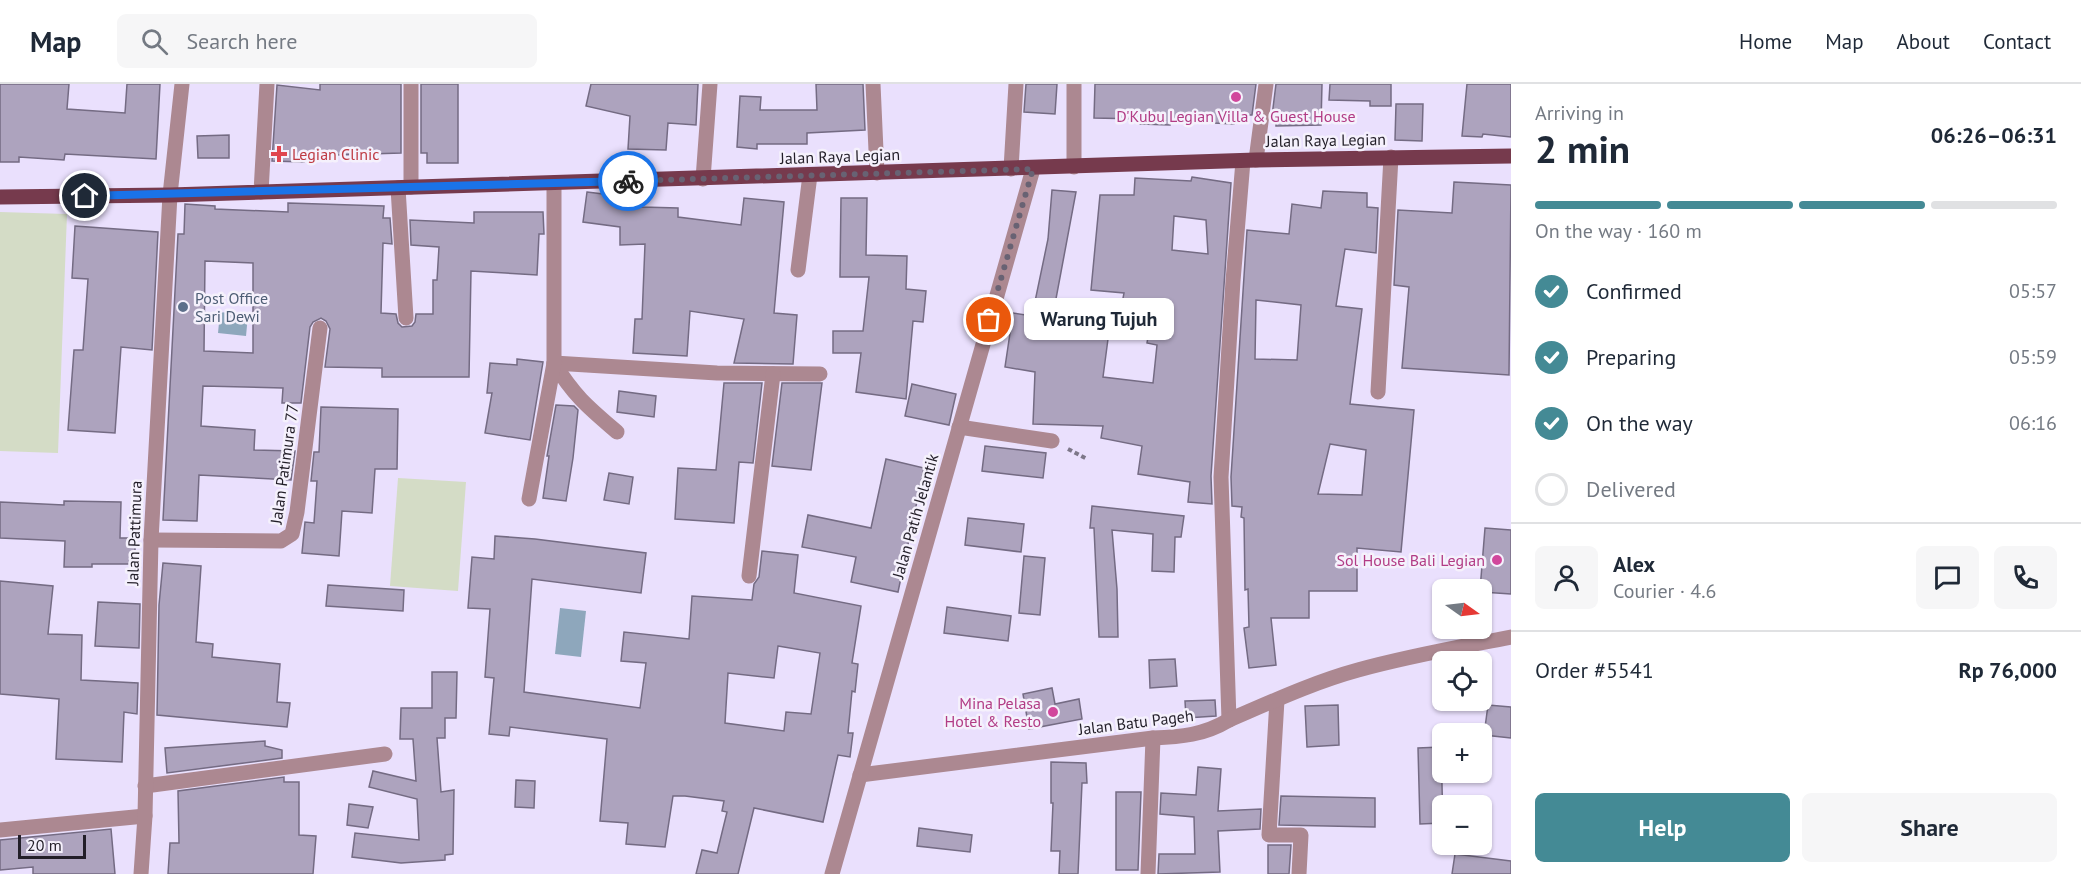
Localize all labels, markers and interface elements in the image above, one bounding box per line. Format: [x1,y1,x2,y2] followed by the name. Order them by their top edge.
[117,14,537,68] search box
[30,23,81,60] text: Map
[138,25,171,58] icon: search
[186,27,297,55] text: Search here
[1739,28,1792,55] text: Home
[1825,28,1864,55] text: Map
[1897,28,1950,55] text: About
[1983,28,2051,55] text: Contact
[1229,90,1243,104] marker: D'Kubu Legian Villa & Guest House
[1535,100,1624,126] text: Arriving in
[1116,106,1356,126] place label: D'Kubu Legian Villa & Guest House
[1931,121,2057,149] text: 06:26–06:31
[1535,123,1630,174] text: 2 min
[1265,129,1386,151] street label: Jalan Raya Legian
[292,144,379,164] place label: Legian Clinic
[779,144,900,168] street label: Jalan Raya Legian
[270,145,288,163] marker: Legian Clinic
[598,151,658,211] courier
[612,165,645,198] icon: bike
[59,170,110,221] pin
[68,179,101,212] icon: home
[1535,218,1702,244] text: On the way · 160 m
[1535,275,1568,308] icon: check
[1586,277,1682,305] text: Confirmed
[2009,278,2057,304] text: 05:57
[195,288,268,326] place label: Post Office Sari Dewi
[963,294,1014,345] pin
[1025,299,1175,341] callout: Warung Tujuh
[176,300,190,314] marker: Post Office Sari Dewi
[972,303,1005,336] icon: bag
[1041,306,1157,332] text: Warung Tujuh
[1535,341,1568,374] icon: check
[1586,343,1676,371] text: Preparing
[2009,344,2057,370] text: 05:59
[266,403,302,526] street label: Jalan Patimura 77
[1535,407,1568,440] icon: check
[1586,409,1693,437] text: On the way
[2009,410,2057,436] text: 06:16
[887,451,942,582] street label: Jalan Patih Jelantik
[1586,475,1676,503] text: Delivered
[122,480,146,587] street label: Jalan Pattimura
[1535,546,1598,609] button: person
[1916,546,1979,609] button: chat
[1994,546,2057,609] button: phone
[1337,550,1485,570] place label: Sol House Bali Legian
[1613,550,1655,578] text: Alex
[1490,553,1504,567] marker: Sol House Bali Legian
[1613,578,1716,604] text: Courier · 4.6
[1432,579,1492,639] north arrow
[1432,579,1492,855] map controls
[1432,651,1492,711] button: locate
[1535,656,1654,684] text: Order #5541
[1958,656,2057,684] text: Rp 76,000
[945,693,1041,731] place label: Mina Pelasa Hotel & Resto
[1046,705,1060,719] marker: Mina Pelasa Hotel & Resto
[1076,705,1195,739] street label: Jalan Batu Pageh
[1432,723,1492,783] button: +
[1535,793,1790,862] button: Help
[1802,793,2057,862] button: Share
[1432,795,1492,855] button: −
[18,832,86,860] scale bar
[27,835,62,855] text: 20 m

